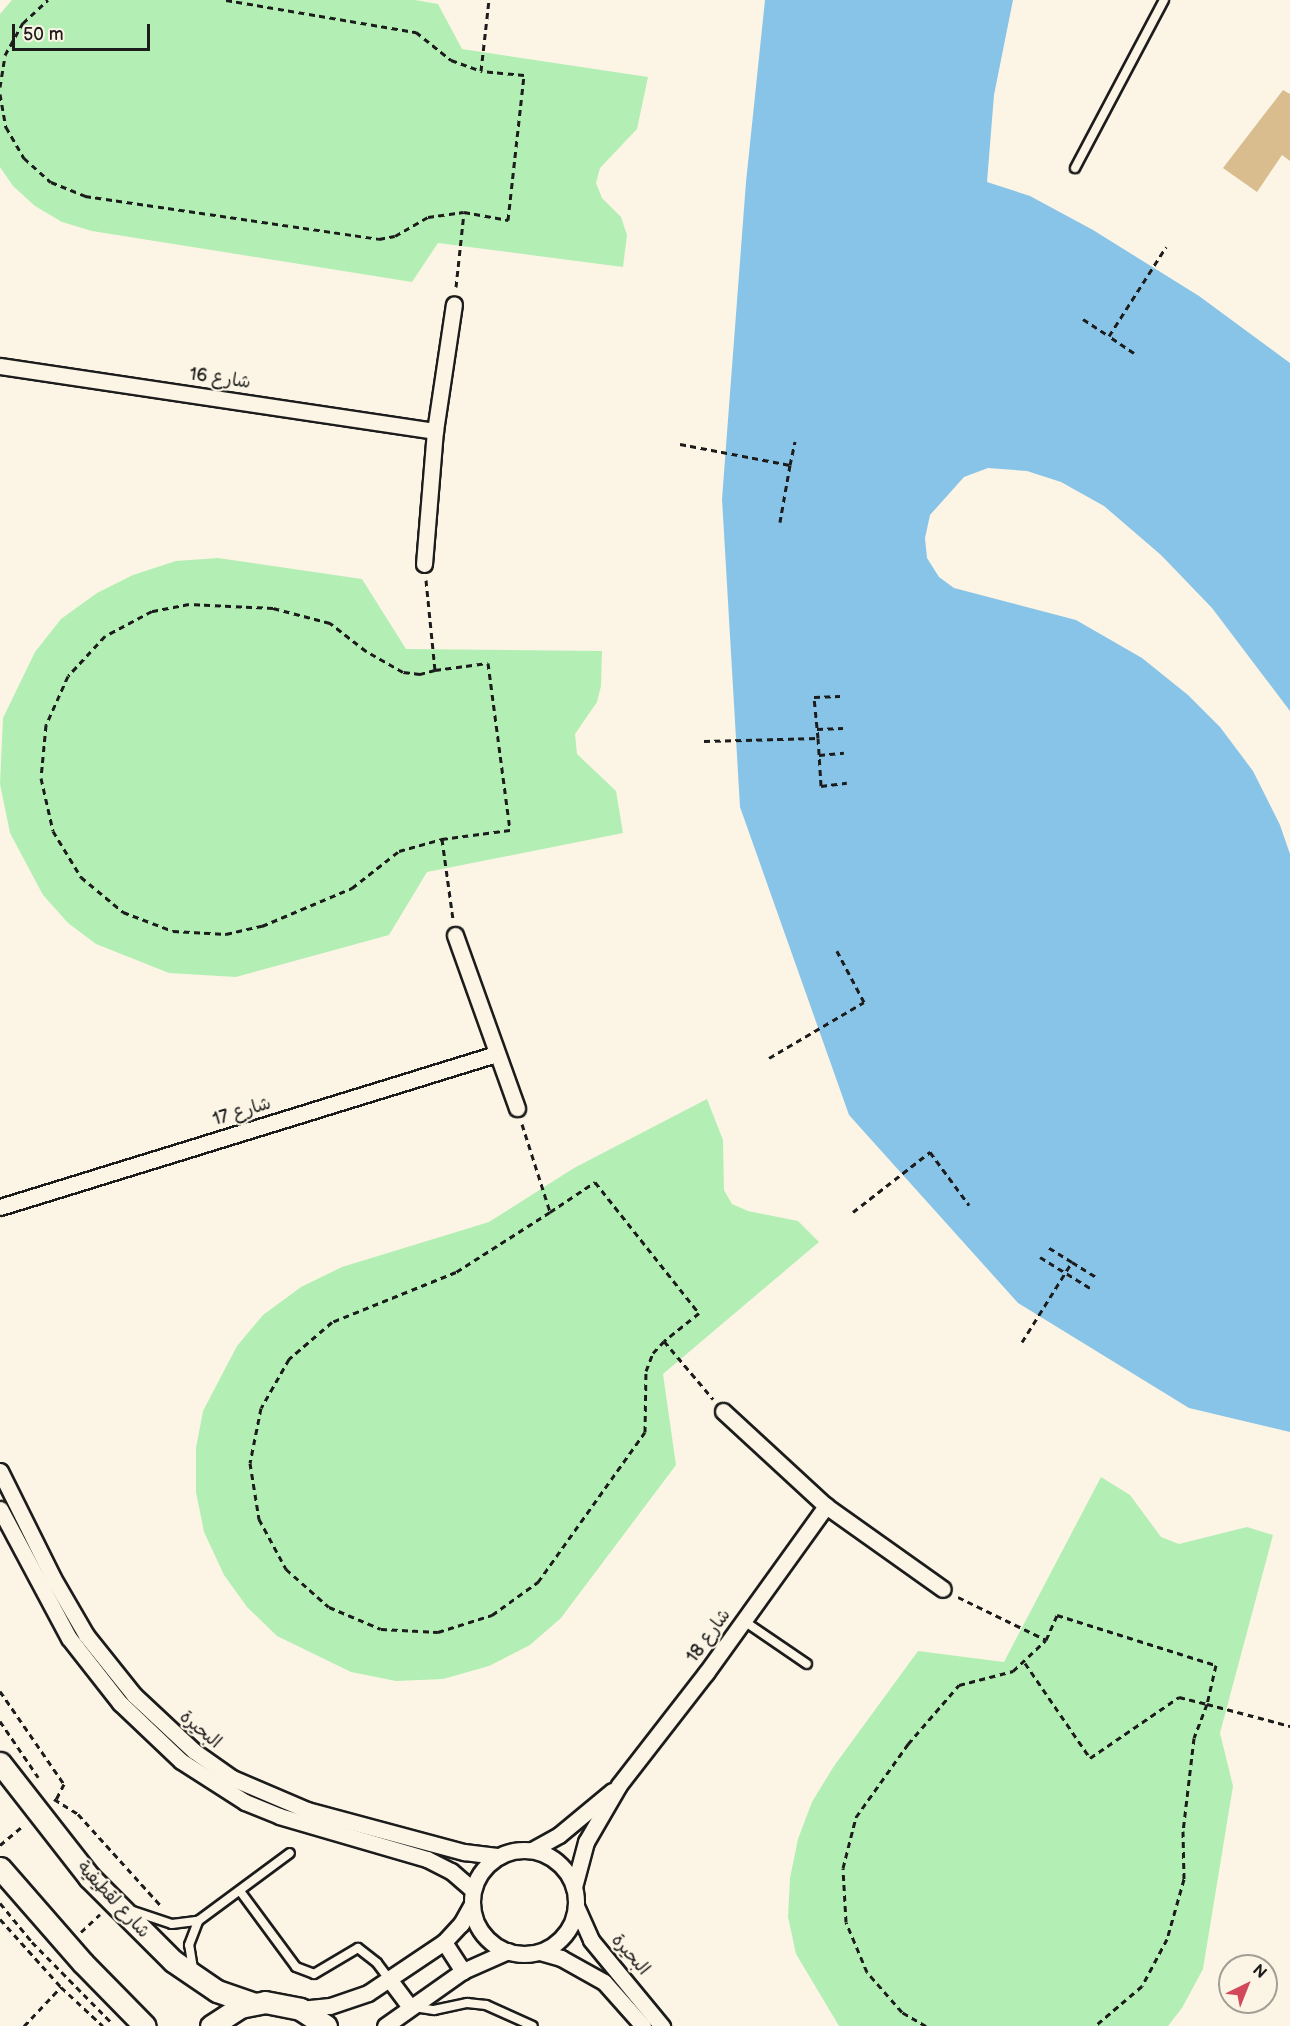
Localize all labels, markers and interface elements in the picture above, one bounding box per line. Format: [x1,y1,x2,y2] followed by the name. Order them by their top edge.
[15,12,153,50] scale bar
[23,24,64,45] text: 50 m
[188,364,252,394] street label: شارع 16
[210,1093,274,1131] street label: شارع 17
[682,1605,736,1667] street label: شارع 18
[175,1706,225,1754] street label: البحيرة
[72,1857,154,1943] street label: شارع لقطيفية
[606,1930,654,1980] street label: البحيرة
[1218,1954,1278,2014] north arrow
[1248,1961,1270,1983] text: N

